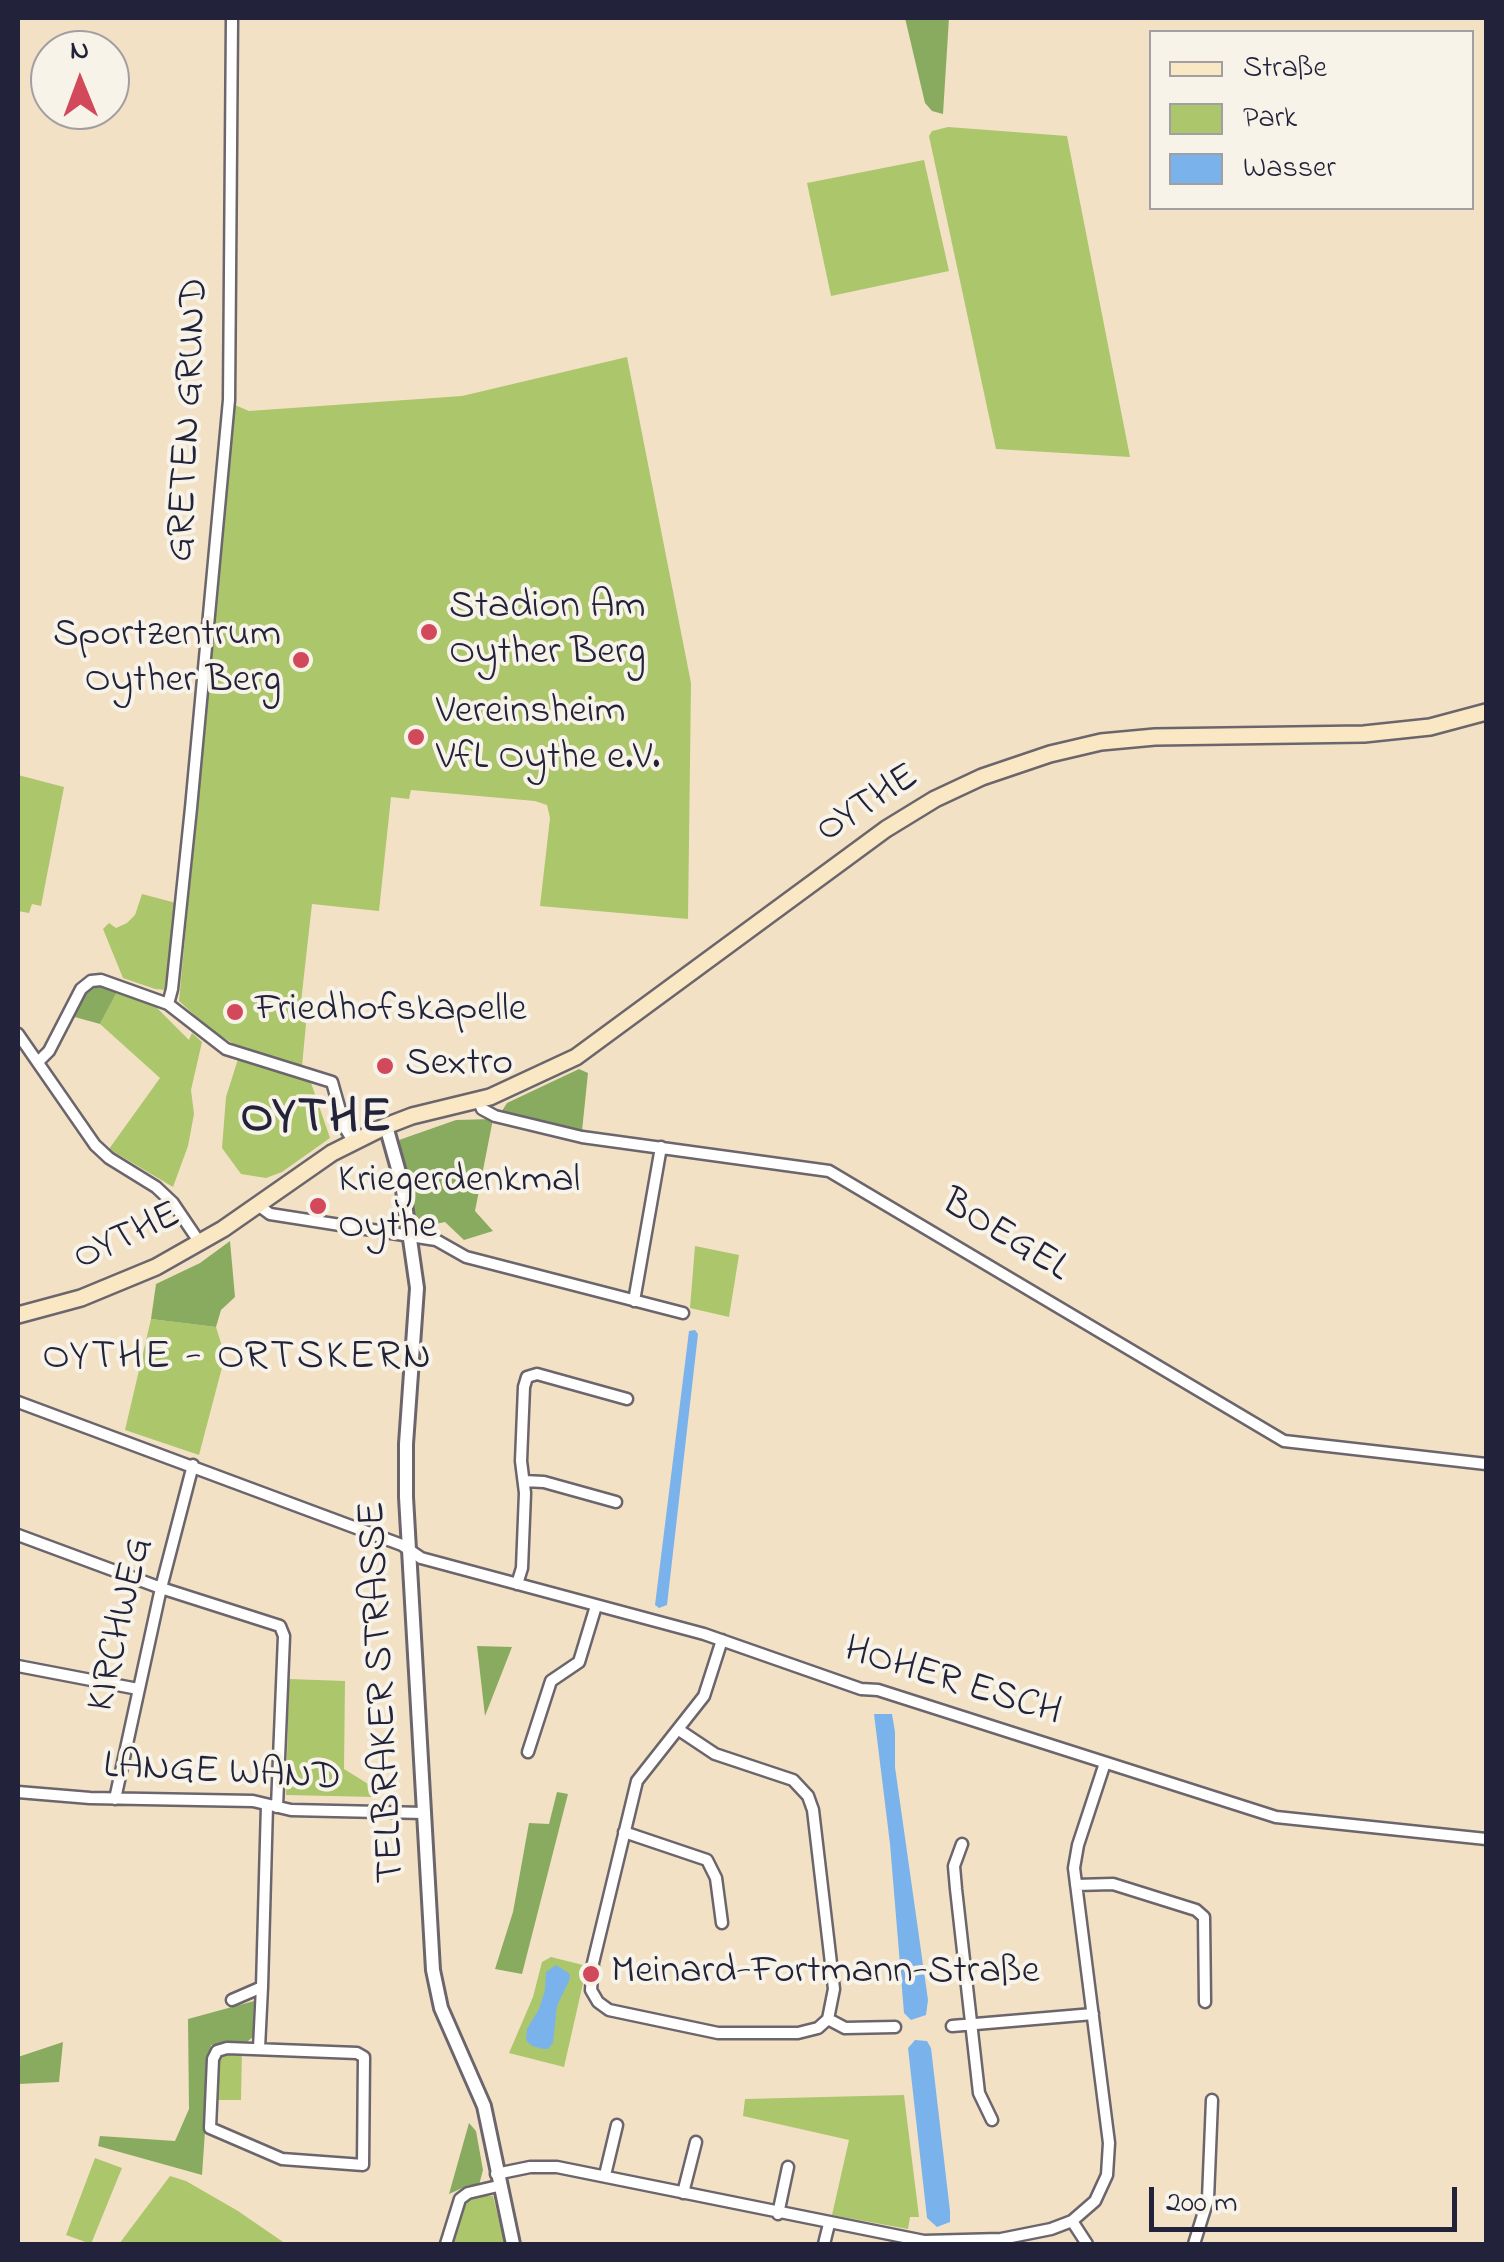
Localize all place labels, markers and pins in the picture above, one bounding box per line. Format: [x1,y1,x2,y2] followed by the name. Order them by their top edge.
[449,585,646,679] place label: Stadion Am Oyther Berg
[53,613,281,707] place label: Sportzentrum Oyther Berg
[418,621,440,643] marker: Stadion Am Oyther Berg
[290,649,312,671] marker: Sportzentrum Oyther Berg
[436,690,660,784] place label: Vereinsheim VfL Oythe e.V.
[405,726,427,748] marker: Vereinsheim VfL Oythe e.V.
[255,988,527,1036] place label: Friedhofskapelle
[224,1001,246,1023] marker: Friedhofskapelle
[405,1042,513,1090] place label: Sextro
[374,1055,396,1077] marker: Sextro
[338,1159,580,1253] place label: Kriegerdenkmal Oythe
[307,1195,329,1217] marker: Kriegerdenkmal Oythe
[611,1950,1040,1998] place label: Meinard-Fortmann-Straße
[580,1963,602,1985] marker: Meinard-Fortmann-Straße

